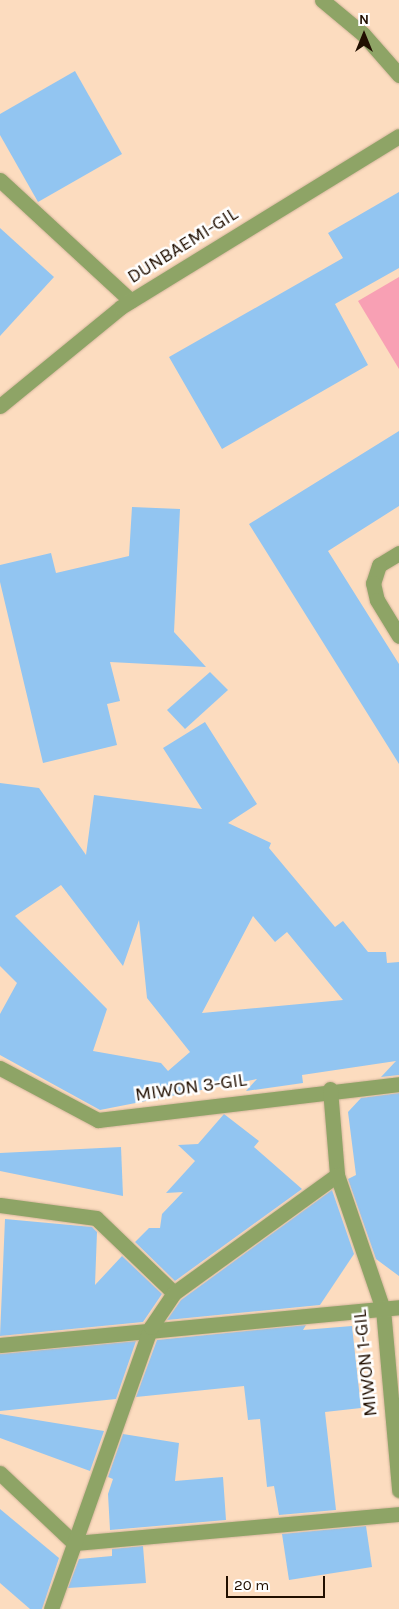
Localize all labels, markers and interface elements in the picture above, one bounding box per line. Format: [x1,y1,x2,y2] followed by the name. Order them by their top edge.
[339,10,389,60] north arrow
[359,11,369,28] text: N
[124,203,242,289] street label: DUNBAEMI-GIL
[134,1069,248,1107] street label: MIWON 3-GIL
[349,1308,383,1418] street label: MIWON 1-GIL
[229,1566,328,1598] scale bar
[234,1576,269,1594] text: 20 m

